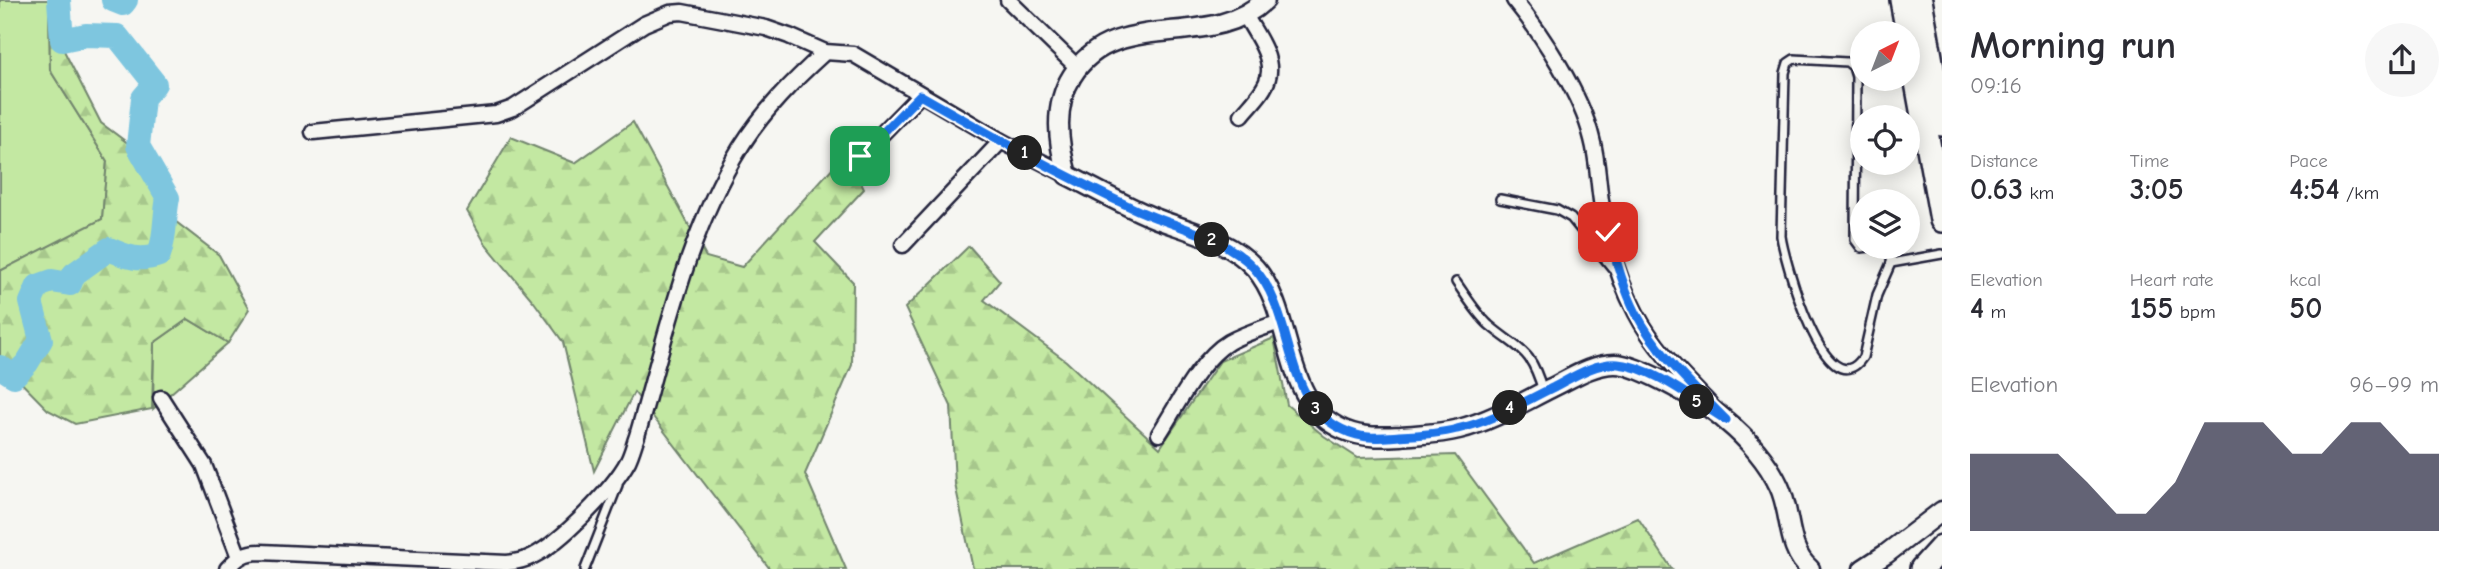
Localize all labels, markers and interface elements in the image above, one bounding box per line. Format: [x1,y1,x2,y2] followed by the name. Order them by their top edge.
[1850,21,1920,91] north arrow
[1850,21,1920,259] map controls
[2365,23,2439,97] button: share
[1970,24,2176,68] text: Morning run
[1970,72,2022,99] text: 09:16
[1850,105,1920,175] button: locate
[830,126,890,186] pin
[1007,136,1042,170] pin: 1
[841,137,879,175] icon: arrive
[1021,141,1028,163] text: 1
[1970,150,2038,172] text: Distance
[2130,150,2169,172] text: Time
[2289,150,2328,172] text: Pace
[1970,172,2023,207] text: 0.63
[2130,172,2184,207] text: 3:05
[2289,172,2340,207] text: 4:54
[2023,182,2054,204] text: km
[2340,182,2379,204] text: /km
[1850,189,1920,259] button: layers
[1578,202,1638,262] pin
[1589,213,1627,251] icon: check
[1194,222,1230,258] pin: 2
[1207,228,1216,250] text: 2
[1970,269,2043,291] text: Elevation
[2130,269,2213,291] text: Heart rate
[2289,269,2321,291] text: kcal
[1970,291,1984,326] text: 4
[2130,291,2173,326] text: 155
[2289,291,2322,326] text: 50
[1984,301,2006,323] text: m
[2173,301,2216,323] text: bpm
[1970,371,2058,398] text: Elevation
[2349,371,2439,398] text: 96–99 m
[1680,384,1714,420] pin: 5
[1492,390,1528,426] pin: 4
[1691,390,1702,412] text: 5
[1298,392,1334,426] pin: 3
[1505,396,1514,418] text: 4
[1311,397,1320,419] text: 3

